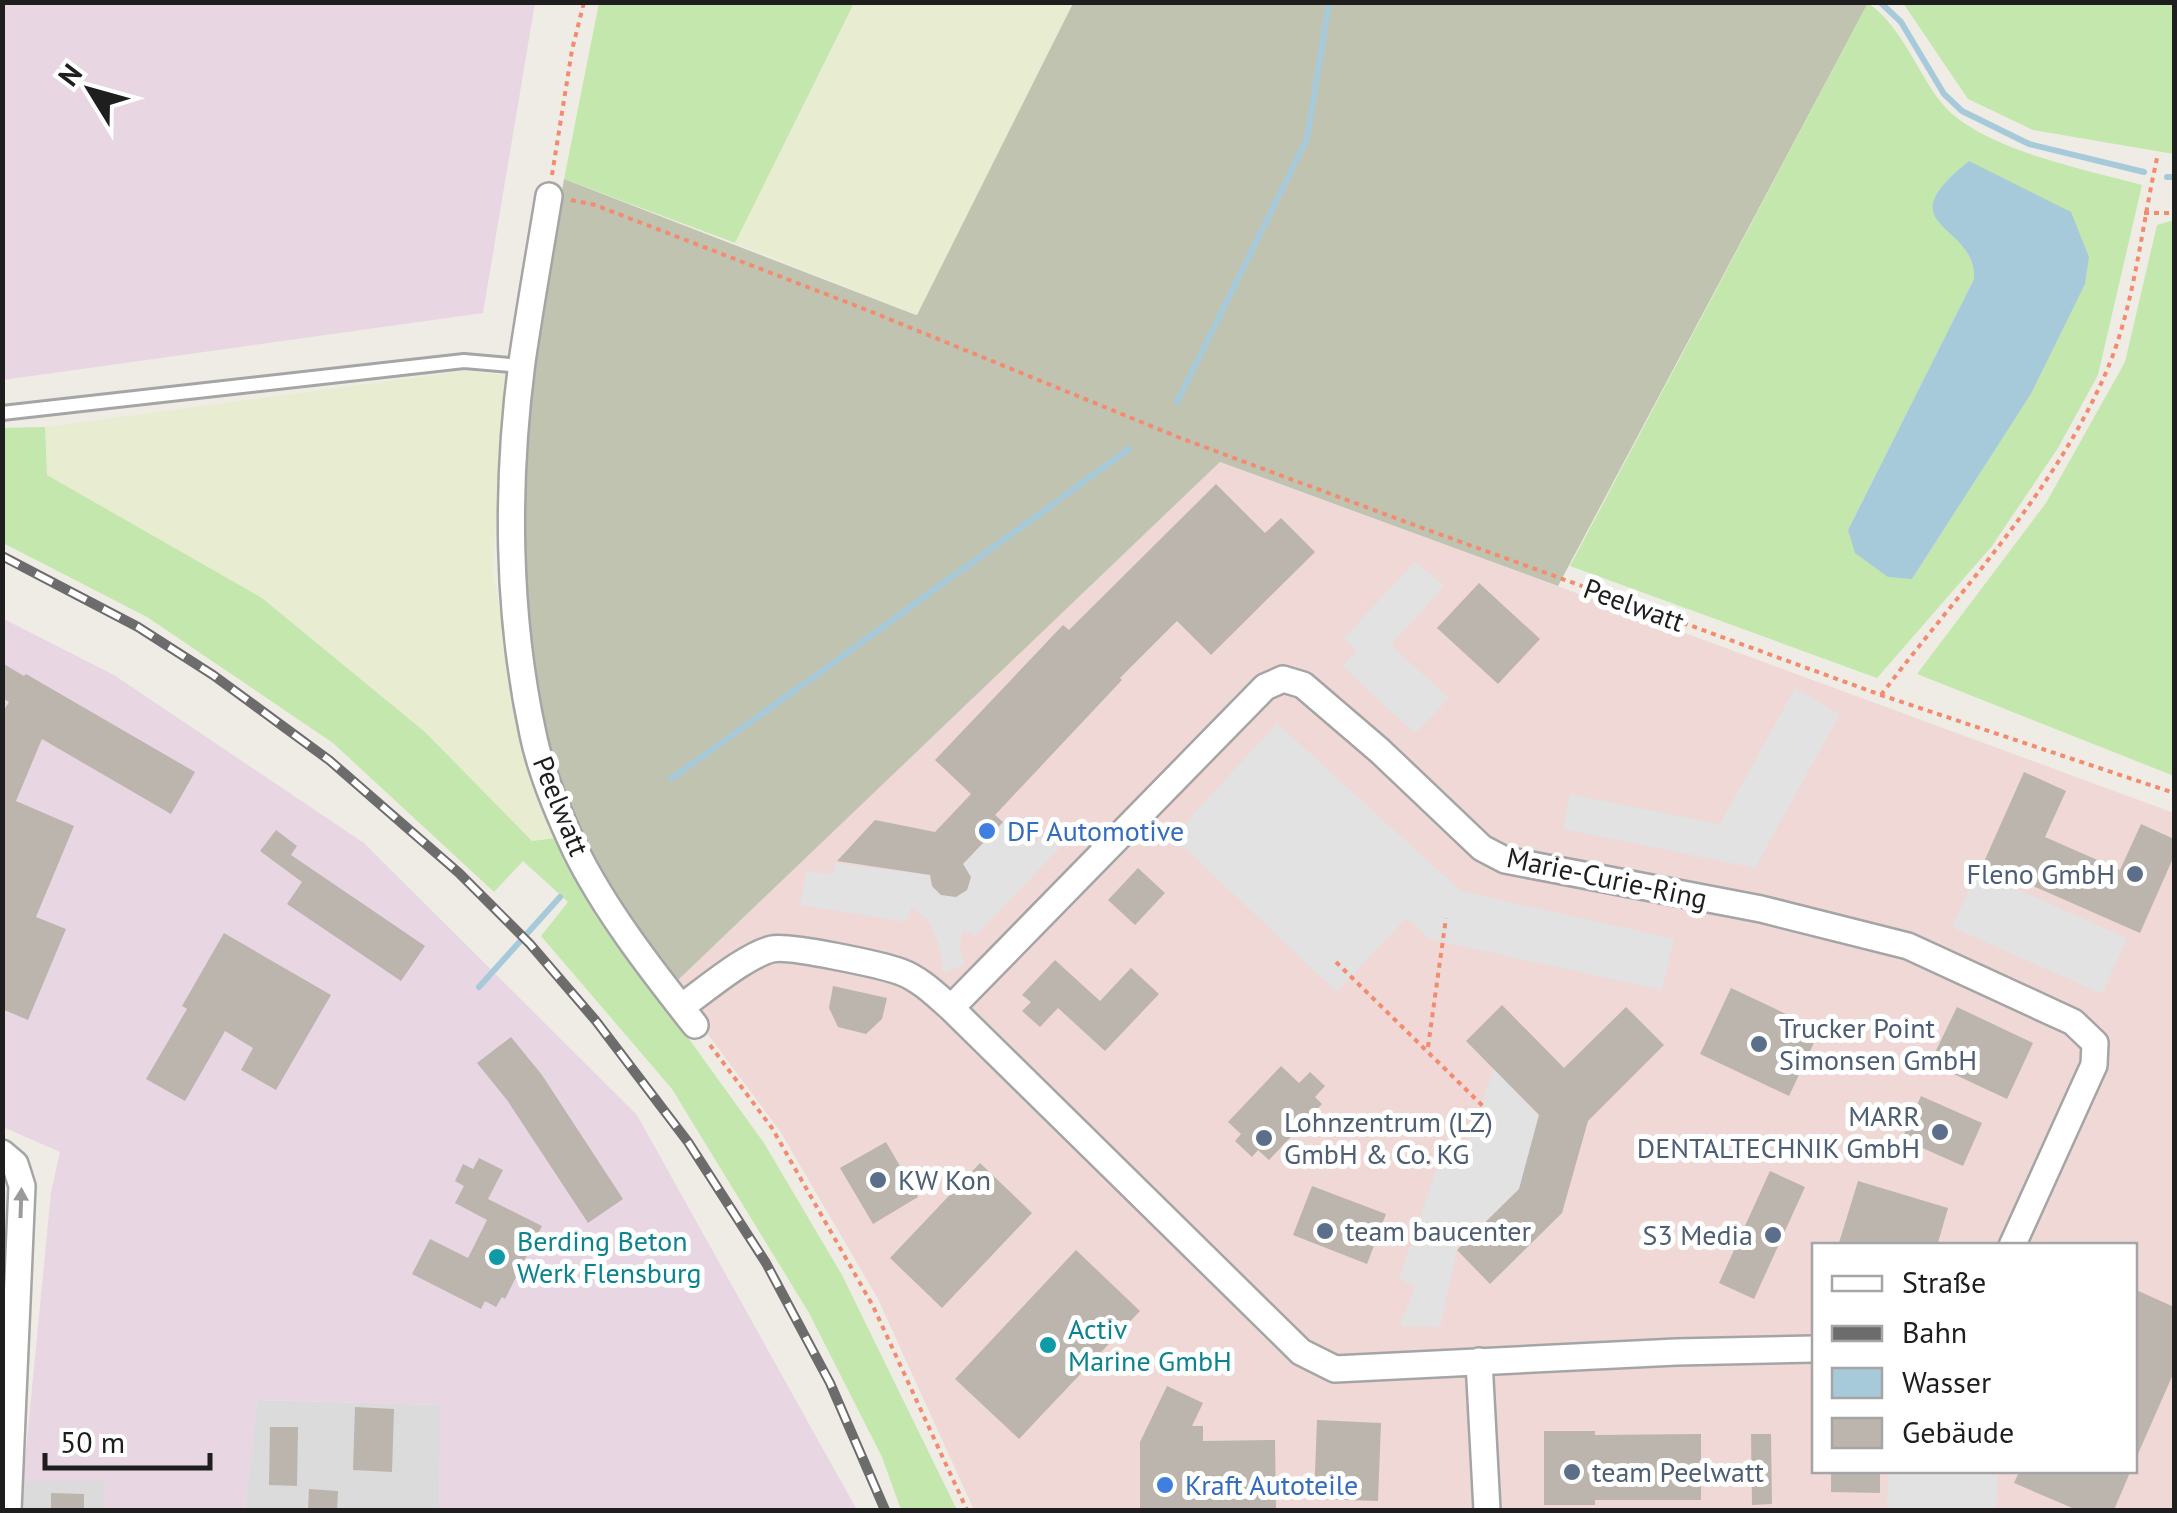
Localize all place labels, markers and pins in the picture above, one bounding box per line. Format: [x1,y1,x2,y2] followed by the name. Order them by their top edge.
[1007,812,1184,849] place label: DF Automotive
[976,820,998,842] marker: DF Automotive
[1967,855,2115,892] place label: Fleno GmbH
[2124,863,2146,885] marker: Fleno GmbH
[1779,1009,1977,1078] place label: Trucker Point Simonsen GmbH
[1748,1033,1770,1055] marker: Trucker Point Simonsen GmbH
[1637,1097,1920,1166] place label: MARR DENTALTECHNIK GmbH
[1284,1103,1493,1172] place label: Lohnzentrum (LZ) GmbH & Co. KG
[1929,1121,1951,1143] marker: MARR DENTALTECHNIK GmbH
[1253,1127,1275,1149] marker: Lohnzentrum (LZ) GmbH & Co. KG
[898,1161,991,1198] place label: KW Kon
[867,1169,889,1191] marker: KW Kon
[1345,1212,1532,1249] place label: team baucenter
[1643,1216,1753,1253] place label: S3 Media
[1314,1220,1336,1242] marker: team baucenter
[517,1222,702,1291] place label: Berding Beton Werk Flensburg
[1762,1224,1784,1246] marker: S3 Media
[486,1246,508,1268] marker: Berding Beton Werk Flensburg
[1068,1310,1232,1379] place label: Activ Marine GmbH
[1037,1334,1059,1356] marker: Activ Marine GmbH
[1592,1453,1764,1490] place label: team Peelwatt
[1561,1461,1583,1483] marker: team Peelwatt
[1185,1466,1358,1503] place label: Kraft Autoteile
[1154,1474,1176,1496] marker: Kraft Autoteile

